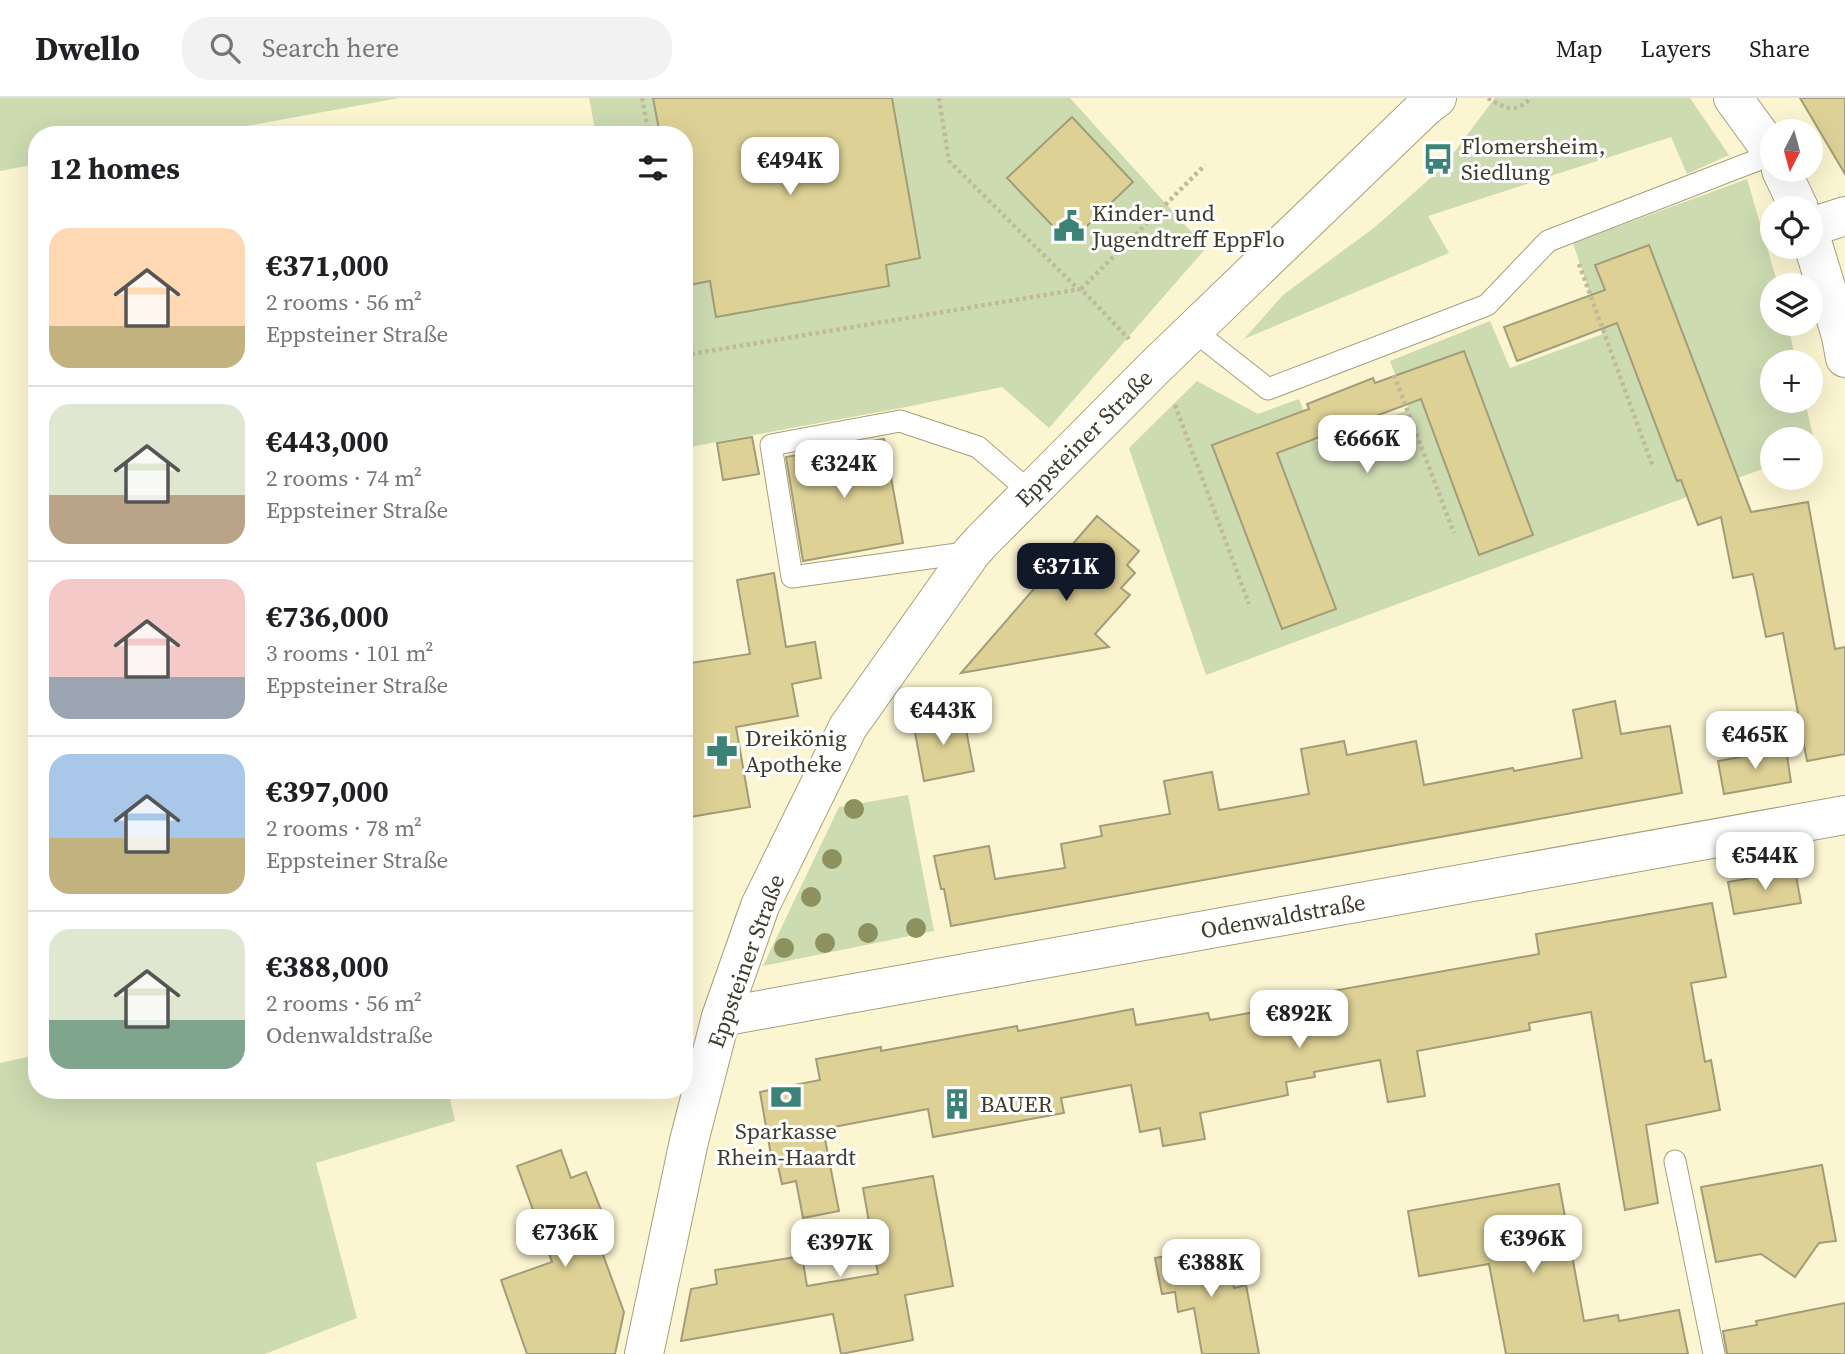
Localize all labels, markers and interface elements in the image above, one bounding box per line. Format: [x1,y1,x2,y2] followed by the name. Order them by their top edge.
[182,17,672,80] search box
[35,26,140,71] text: Dwello
[206,29,244,67] icon: search
[262,30,399,66] text: Search here
[1556,32,1603,65] text: Map
[1641,32,1711,65] text: Layers
[1749,32,1810,65] text: Share
[1760,119,1824,182] north arrow
[1760,119,1823,490] map controls
[1461,130,1606,188] place label: Flomersheim, Siedlung
[741,138,839,197] pin: €494K
[1421,142,1455,176] bus stop icon: Flomersheim, Siedlung
[757,144,823,176] text: €494K
[49,148,180,189] text: 12 homes
[634,149,672,187] icon: filters
[1760,196,1823,259] button: locate
[1091,197,1285,255] place label: Kinder- und Jugendtreff EppFlo
[1052,209,1086,243] public building icon: Kinder- und Jugendtreff EppFlo
[266,245,389,286] text: €371,000
[105,256,189,340] icon: home
[1760,273,1823,336] button: layers
[266,286,422,318] text: 2 rooms · 56 m²
[266,318,448,350] text: Eppsteiner Straße
[1760,350,1823,413] button: +
[1008,362,1160,514] street label: Eppsteiner Straße
[1318,416,1416,475] pin: €666K
[266,421,389,462] text: €443,000
[1334,422,1400,454] text: €666K
[1760,427,1823,490] button: −
[105,432,189,516] icon: home
[795,440,893,500] pin: €324K
[811,447,877,479] text: €324K
[266,462,422,494] text: 2 rooms · 74 m²
[266,494,448,526] text: Eppsteiner Straße
[1017,544,1115,603] pin: €371K
[1033,550,1099,582] text: €371K
[266,596,389,637] text: €736,000
[105,607,189,691] icon: home
[266,637,433,669] text: 3 rooms · 101 m²
[266,669,448,701] text: Eppsteiner Straße
[894,688,992,747] pin: €443K
[910,694,976,726] text: €443K
[1706,712,1804,771] pin: €465K
[1722,718,1788,750] text: €465K
[745,722,847,780] place label: Dreikönig Apotheke
[705,734,739,768] pharmacy icon: Dreikönig Apotheke
[266,771,389,812] text: €397,000
[105,782,189,866] icon: home
[266,812,422,844] text: 2 rooms · 78 m²
[1716,832,1814,892] pin: €544K
[1732,839,1798,871] text: €544K
[266,844,448,876] text: Eppsteiner Straße
[700,870,792,1052] street label: Eppsteiner Straße
[1198,886,1368,946] street label: Odenwaldstraße
[266,946,389,987] text: €388,000
[105,957,189,1041] icon: home
[266,987,422,1019] text: 2 rooms · 56 m²
[1250,990,1348,1050] pin: €892K
[1266,997,1332,1029] text: €892K
[266,1019,433,1051] text: Odenwaldstraße
[769,1080,803,1114] bank icon: Sparkasse Rhein-Haardt
[940,1087,974,1121] building icon: BAUER
[980,1088,1053,1120] place label: BAUER
[716,1115,856,1173] place label: Sparkasse Rhein-Haardt
[516,1210,614,1269] pin: €736K
[532,1216,598,1248] text: €736K
[1484,1216,1582,1275] pin: €396K
[791,1220,889,1279] pin: €397K
[1500,1222,1566,1254] text: €396K
[807,1226,873,1258] text: €397K
[1162,1240,1260,1299] pin: €388K
[1178,1246,1244,1278] text: €388K

